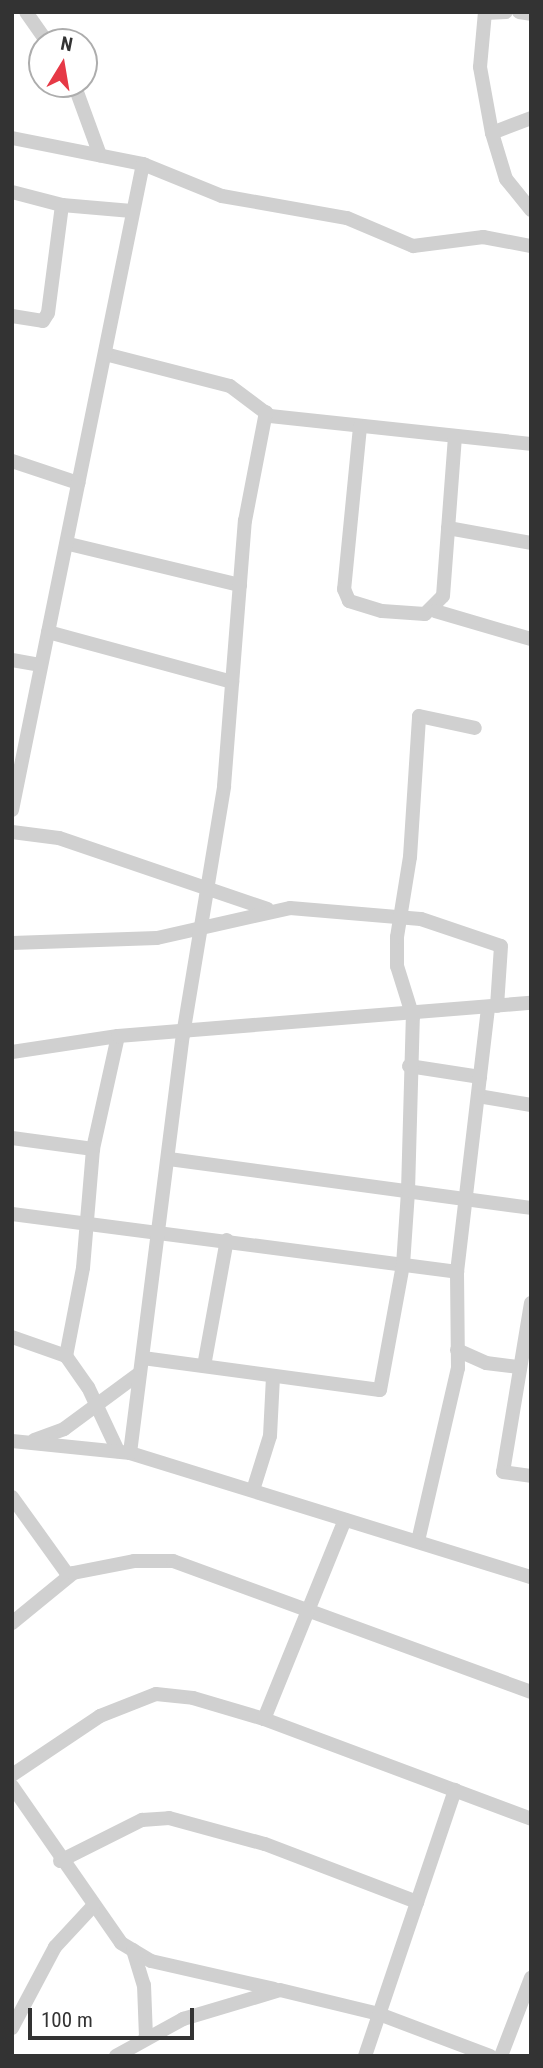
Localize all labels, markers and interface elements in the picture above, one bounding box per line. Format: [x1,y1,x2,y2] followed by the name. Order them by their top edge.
[28,28,98,98] north arrow
[59,31,75,56] text: N
[32,1994,198,2038] scale bar
[41,2008,93,2032] text: 100 m

